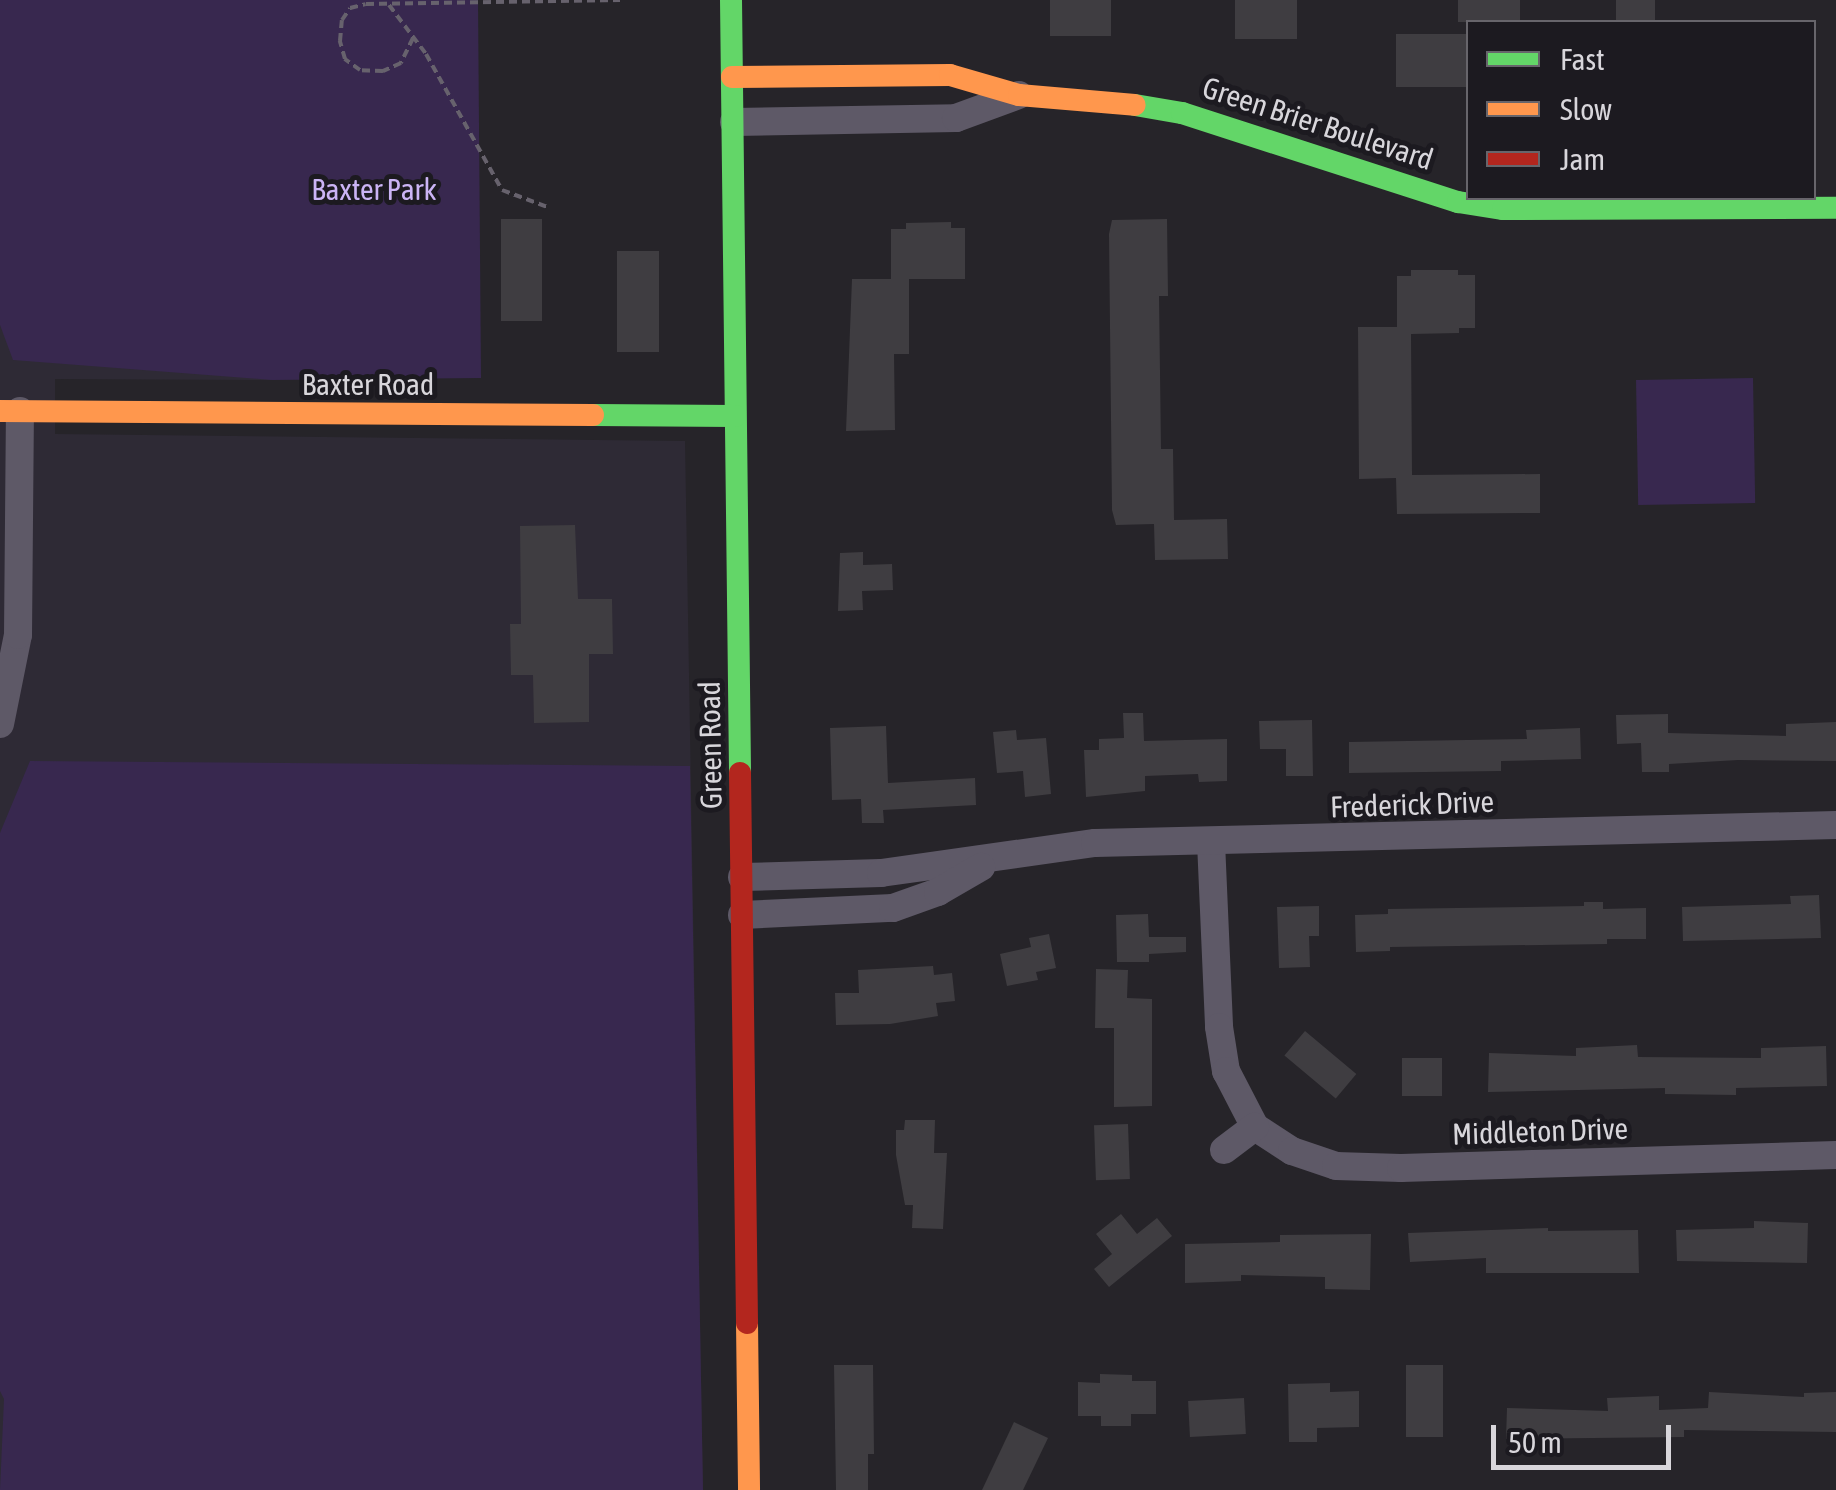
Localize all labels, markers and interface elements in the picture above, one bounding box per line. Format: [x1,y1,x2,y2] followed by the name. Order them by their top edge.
[1466,20,1816,200] legend
[1560,42,1605,76] text: Fast
[1198,69,1438,177] street label: Green Brier Boulevard
[1560,92,1612,126] text: Slow
[1560,142,1605,176] text: Jam
[311,171,437,207] park label: Baxter Park
[302,366,434,402] street label: Baxter Road
[691,681,729,809] street label: Green Road
[1329,783,1495,825] street label: Frederick Drive
[1451,1110,1629,1152] street label: Middleton Drive
[1496,1405,1676,1467] scale bar
[1508,1425,1562,1459] text: 50 m

